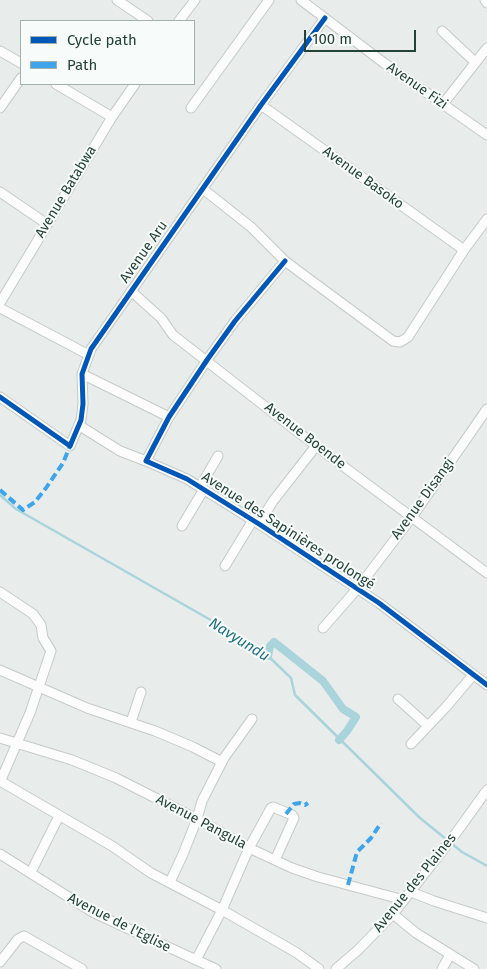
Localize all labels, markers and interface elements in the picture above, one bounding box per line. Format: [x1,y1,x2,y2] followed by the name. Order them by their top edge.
[20,20,195,85] legend
[307,20,420,52] scale bar
[312,30,352,48] text: 100 m
[67,31,137,49] text: Cycle path
[67,56,97,74] text: Path
[383,59,451,113] street label: Avenue Fizi
[32,143,100,241] street label: Avenue Batabwa
[319,143,407,213] street label: Avenue Basoko
[117,218,171,286] street label: Avenue Aru
[261,399,349,473] street label: Avenue Boende
[388,455,458,543] street label: Avenue Disangi
[198,469,378,593] street label: Avenue des Sapinières prolongé
[205,614,273,666] water label: Navyundu
[153,791,249,853] street label: Avenue Pangula
[370,830,460,936] street label: Avenue des Plaines
[65,890,173,956] street label: Avenue de l'Eglise

